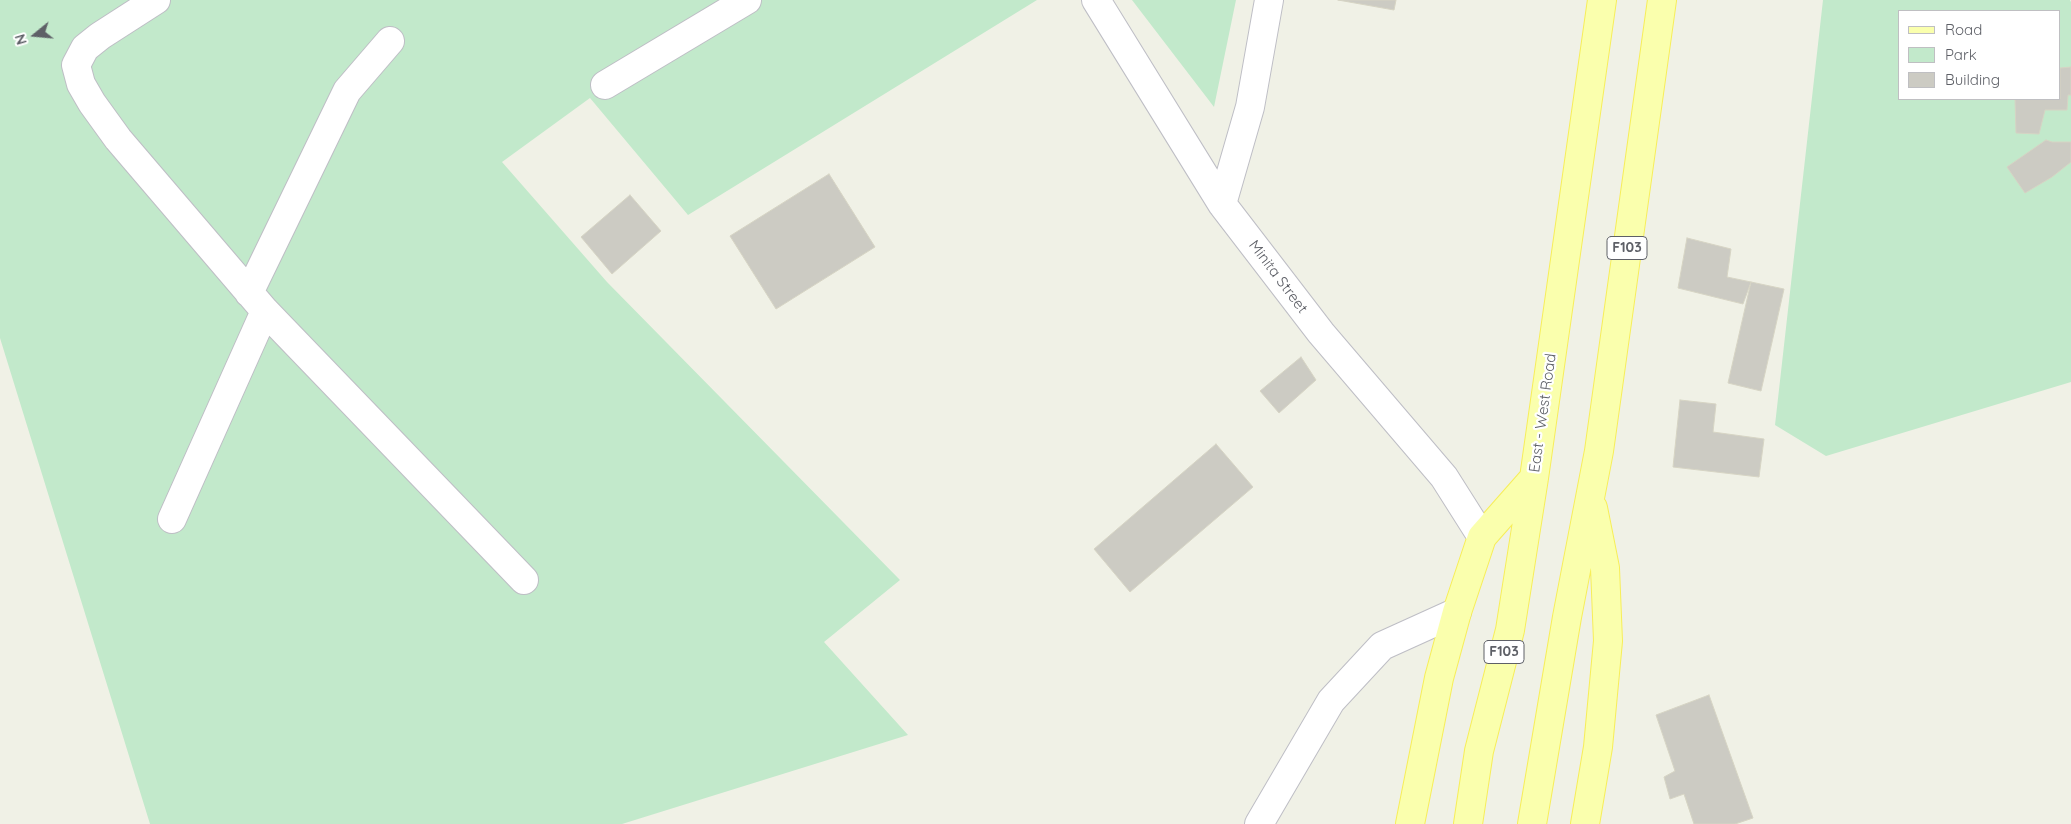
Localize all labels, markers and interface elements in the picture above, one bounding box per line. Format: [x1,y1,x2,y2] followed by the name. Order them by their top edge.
[10,10,60,60] north arrow
[1898,10,2061,100] legend
[1945,20,1982,39] text: Road
[11,32,31,47] text: N
[1945,45,1977,64] text: Park
[1945,70,2000,89] text: Building
[1245,237,1311,317] street label: Minita Street
[1607,237,1647,260] road number: F103
[1526,352,1560,474] street label: East - West Road
[1484,640,1524,664] road number: F103

